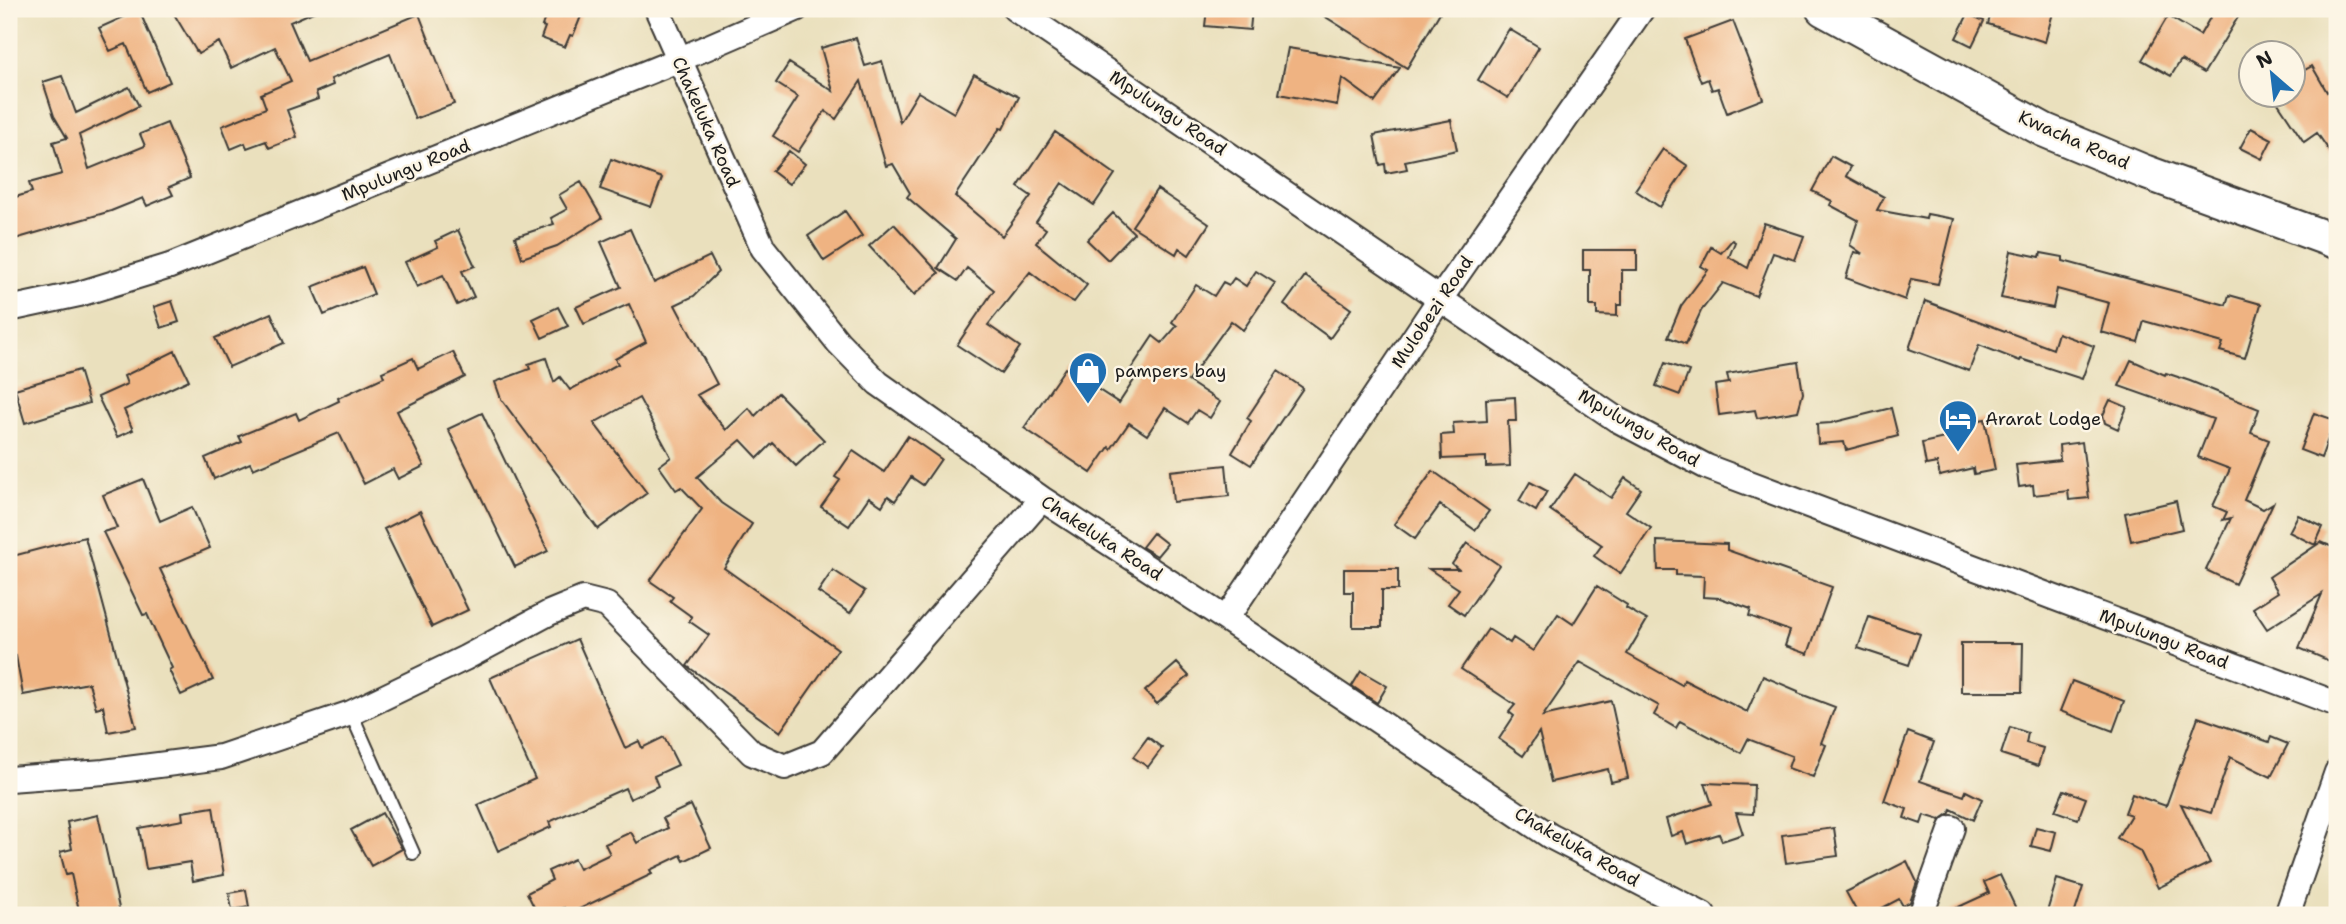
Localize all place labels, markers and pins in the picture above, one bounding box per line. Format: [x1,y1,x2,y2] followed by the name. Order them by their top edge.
[1067,350,1109,405] shop icon: pampers bay
[1115,359,1226,383] place label: pampers bay
[1937,398,1979,453] hotel icon: Ararat Lodge
[1985,407,2101,431] place label: Ararat Lodge

